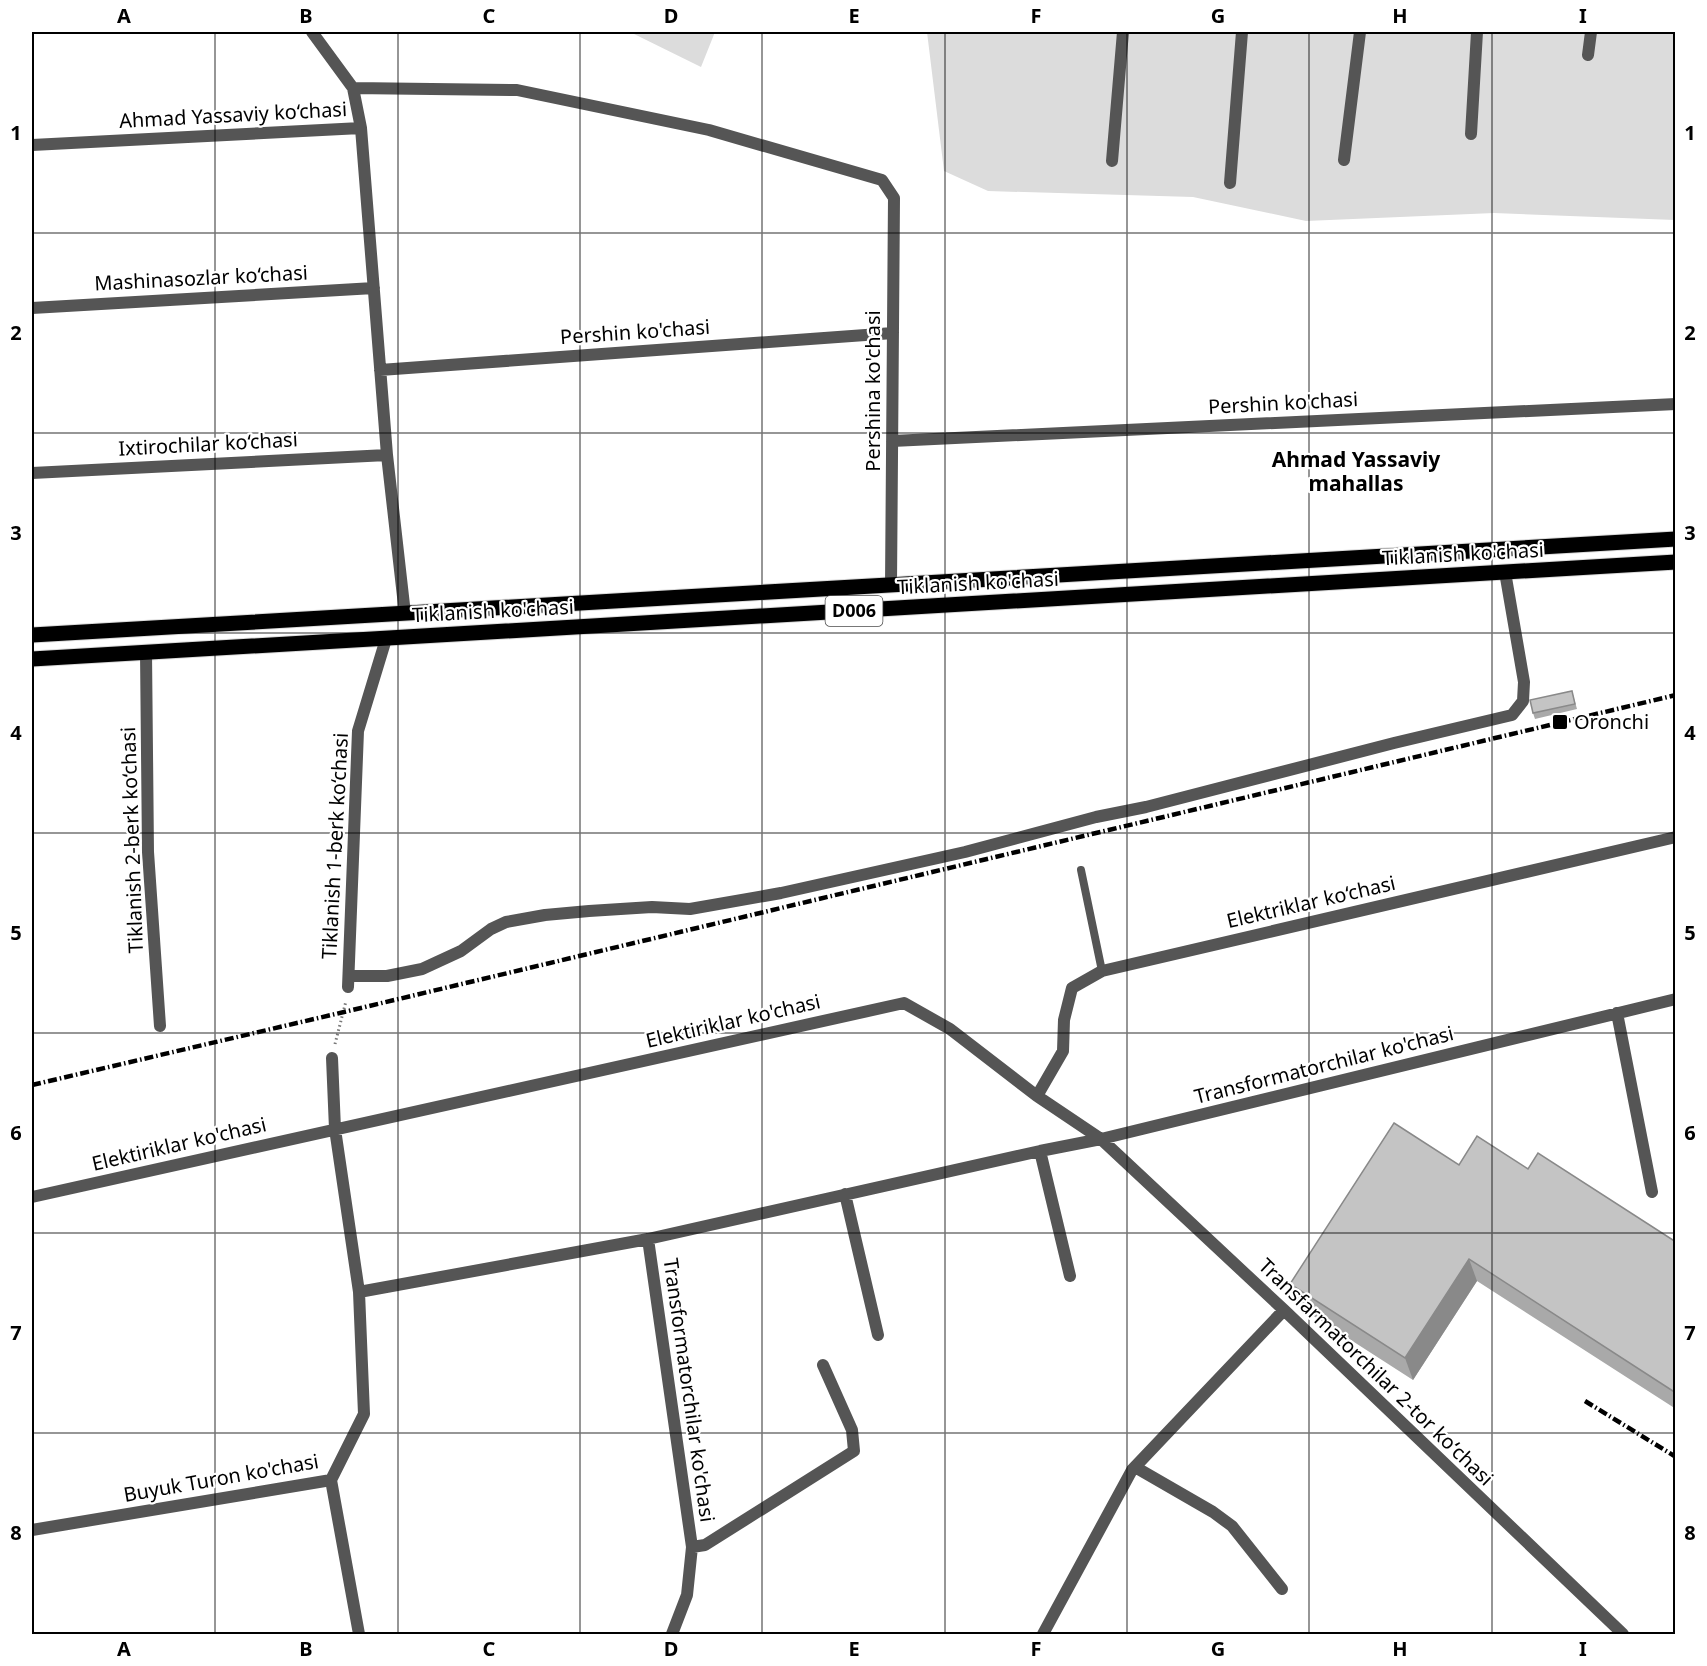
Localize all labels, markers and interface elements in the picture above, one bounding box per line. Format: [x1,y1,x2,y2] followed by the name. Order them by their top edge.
[117,2,131,29] text: A
[299,2,313,29] text: B
[483,2,496,29] text: C
[664,2,678,29] text: D
[848,2,860,29] text: E
[1031,2,1041,29] text: F
[1211,2,1225,29] text: G
[1392,2,1408,29] text: H
[1579,2,1587,29] text: I
[118,95,348,134] street label: Ahmad Yassaviy ko‘chasi
[10,119,22,146] text: 1
[1684,119,1696,146] text: 1
[94,258,308,297] street label: Mashinasozlar ko‘chasi
[859,310,886,472] street label: Pershina ko'chasi
[559,313,711,350] street label: Pershin ko'chasi
[10,319,22,346] text: 2
[1684,319,1696,346] text: 2
[1207,385,1359,420] street label: Pershin ko'chasi
[118,425,298,462] street label: Ixtirochilar ko‘chasi
[1272,445,1440,497] district label: Ahmad Yassaviy mahallas
[10,519,22,546] text: 3
[1684,519,1696,546] text: 3
[1381,536,1544,571] street label: Tiklanish ko'chasi
[896,565,1059,600] street label: Tiklanish ko'chasi
[411,593,574,628] street label: Tiklanish ko'chasi
[826,596,882,626] road number: D006
[1574,708,1649,735] place label: Oronchi
[1551,713,1569,731] marker: Oronchi
[10,719,22,746] text: 4
[1684,719,1696,746] text: 4
[114,726,149,954] street label: Tiklanish 2-berk ko‘chasi
[315,732,354,960] street label: Tiklanish 1-berk ko‘chasi
[1224,869,1398,934] street label: Elektriklar ko‘chasi
[10,919,22,946] text: 5
[1684,919,1696,946] text: 5
[643,987,823,1054] street label: Elektiriklar ko'chasi
[1191,1019,1456,1110] street label: Transformatorchilar ko'chasi
[89,1110,269,1177] street label: Elektiriklar ko'chasi
[10,1119,22,1146] text: 6
[1684,1119,1696,1146] text: 6
[1253,1252,1500,1491] street label: Transfarmatorchilar 2-tor koʻchasi
[658,1256,721,1524] street label: Transformatorchilar ko'chasi
[10,1319,22,1346] text: 7
[1684,1319,1696,1346] text: 7
[121,1447,321,1508] street label: Buyuk Turon ko'chasi
[10,1519,22,1546] text: 8
[1684,1519,1696,1546] text: 8
[117,1635,131,1662] text: A
[299,1635,313,1662] text: B
[483,1635,496,1662] text: C
[664,1635,678,1662] text: D
[848,1635,860,1662] text: E
[1031,1635,1041,1662] text: F
[1211,1635,1225,1662] text: G
[1392,1635,1408,1662] text: H
[1579,1635,1587,1662] text: I

